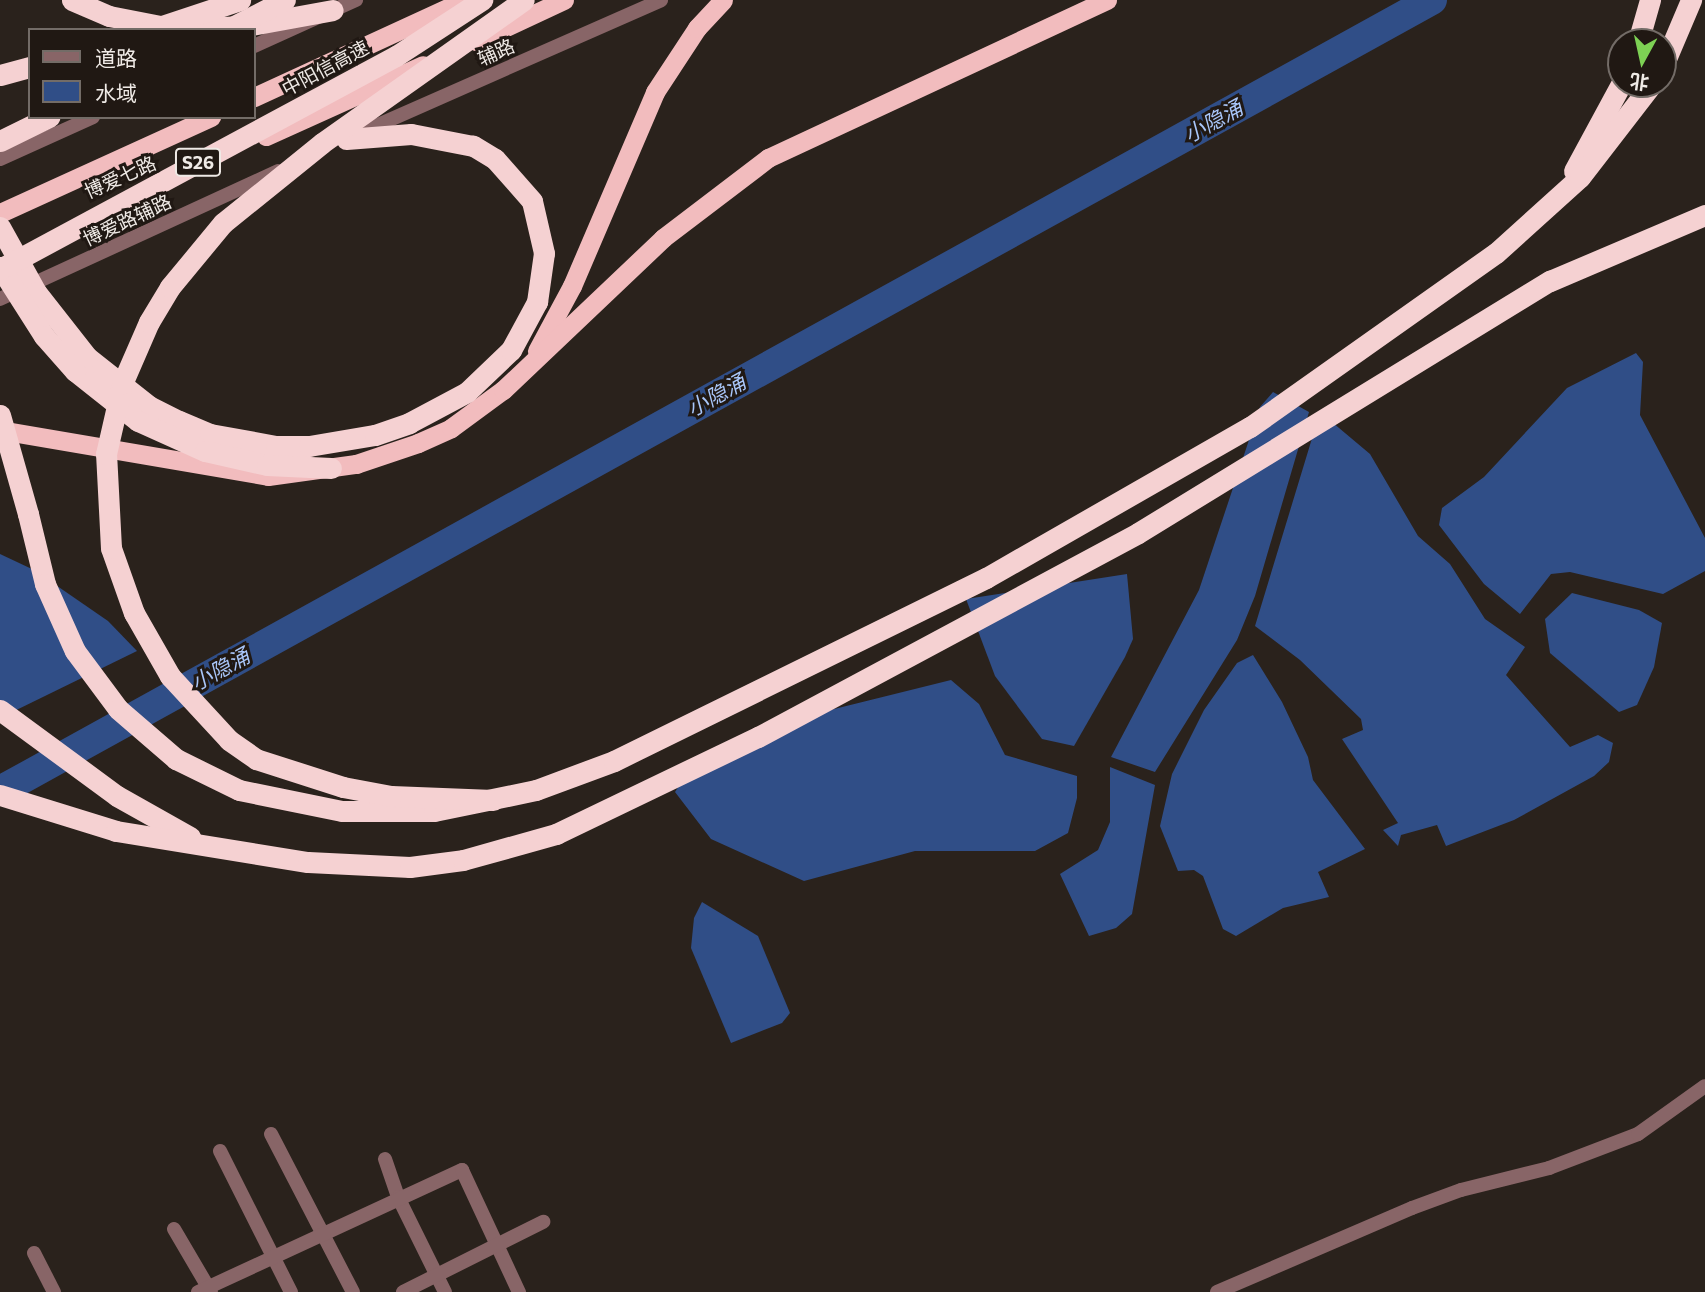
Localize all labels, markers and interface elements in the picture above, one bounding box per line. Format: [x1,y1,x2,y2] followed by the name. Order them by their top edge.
[28,28,256,119] legend
[1607,28,1677,98] north arrow
[474,34,518,70] street label: 辅路
[278,36,372,100] street label: 中阳信高速
[95,45,137,70] text: 道路
[1628,70,1650,95] text: 北
[95,80,137,105] text: 水域
[1179,95,1247,147] water label: 小隐涌
[174,148,222,176] road number: S26
[81,151,159,203] street label: 博爱七路
[79,190,175,250] street label: 博爱路辅路
[682,369,750,421] water label: 小隐涌
[186,643,254,695] water label: 小隐涌

